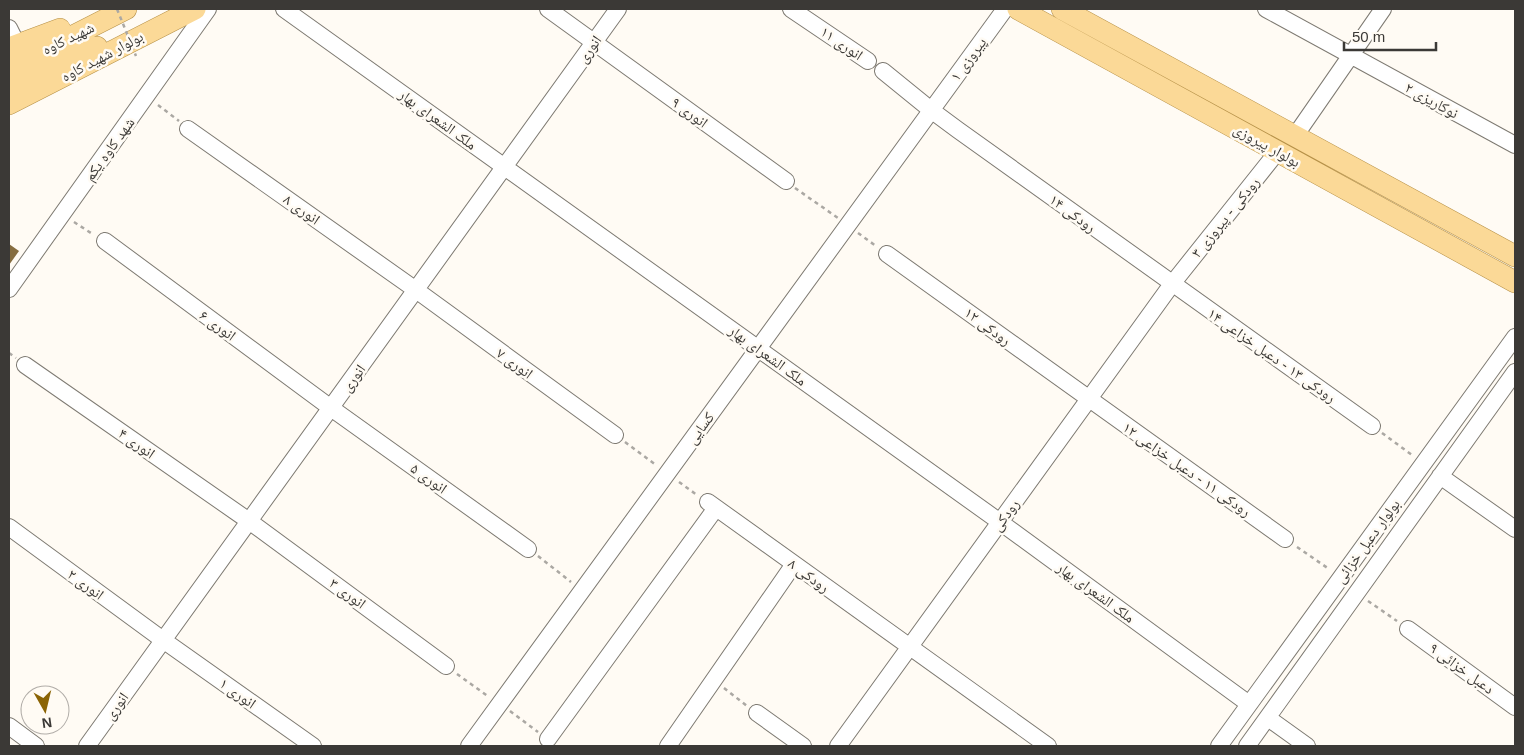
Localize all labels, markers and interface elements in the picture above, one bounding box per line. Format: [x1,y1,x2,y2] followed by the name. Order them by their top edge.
[39,18,97,59] street label: شهید کاوه
[1344,20,1436,52] scale bar
[816,23,866,65] street label: انوری ۱۱
[58,27,146,86] street label: بولوار شهید کاوه
[1352,28,1385,45] text: 50 m
[573,32,606,67] street label: انوری
[947,34,991,85] street label: پیروزی ۱
[1401,78,1462,123] street label: نوکاریزی ۲
[394,85,480,155] street label: ملک الشعرای بهار
[667,93,711,132] street label: انوری ۹
[80,114,139,185] street label: شهد کاوه یکم
[1230,120,1303,172] street label: بولوار پیروزی
[1187,173,1264,262] street label: رودکی - پیروزی ۳
[279,190,324,229] street label: انوری ۸
[1045,190,1100,237] street label: رودکی ۱۴
[960,303,1015,350] street label: رودکی ۱۲
[1204,304,1339,407] street label: رودکی ۱۳ - دعبل خزاعی ۱۴
[195,306,239,345] street label: انوری ۶
[724,321,810,391] street label: ملک الشعرای بهار
[492,344,536,383] street label: انوری ۷
[337,361,370,396] street label: انوری
[683,409,719,449] street label: کسایی
[1119,418,1254,521] street label: رودکی ۱۱ - دعبل خزاعی ۱۲
[114,424,159,463] street label: انوری ۴
[406,459,451,498] street label: انوری ۵
[988,495,1024,536] street label: رودکی
[1331,496,1405,587] street label: بولوار دعبل خزائی
[784,554,833,597] street label: رودکی ۸
[1052,558,1138,628] street label: ملک الشعرای بهار
[63,565,107,604] street label: انوری ۲
[325,574,369,613] street label: انوری ۳
[1425,639,1498,699] street label: دعبل خزائی ۹
[215,674,260,713] street label: انوری ۱
[20,685,70,735] north arrow
[100,689,133,724] street label: انوری
[41,714,53,732] text: N

